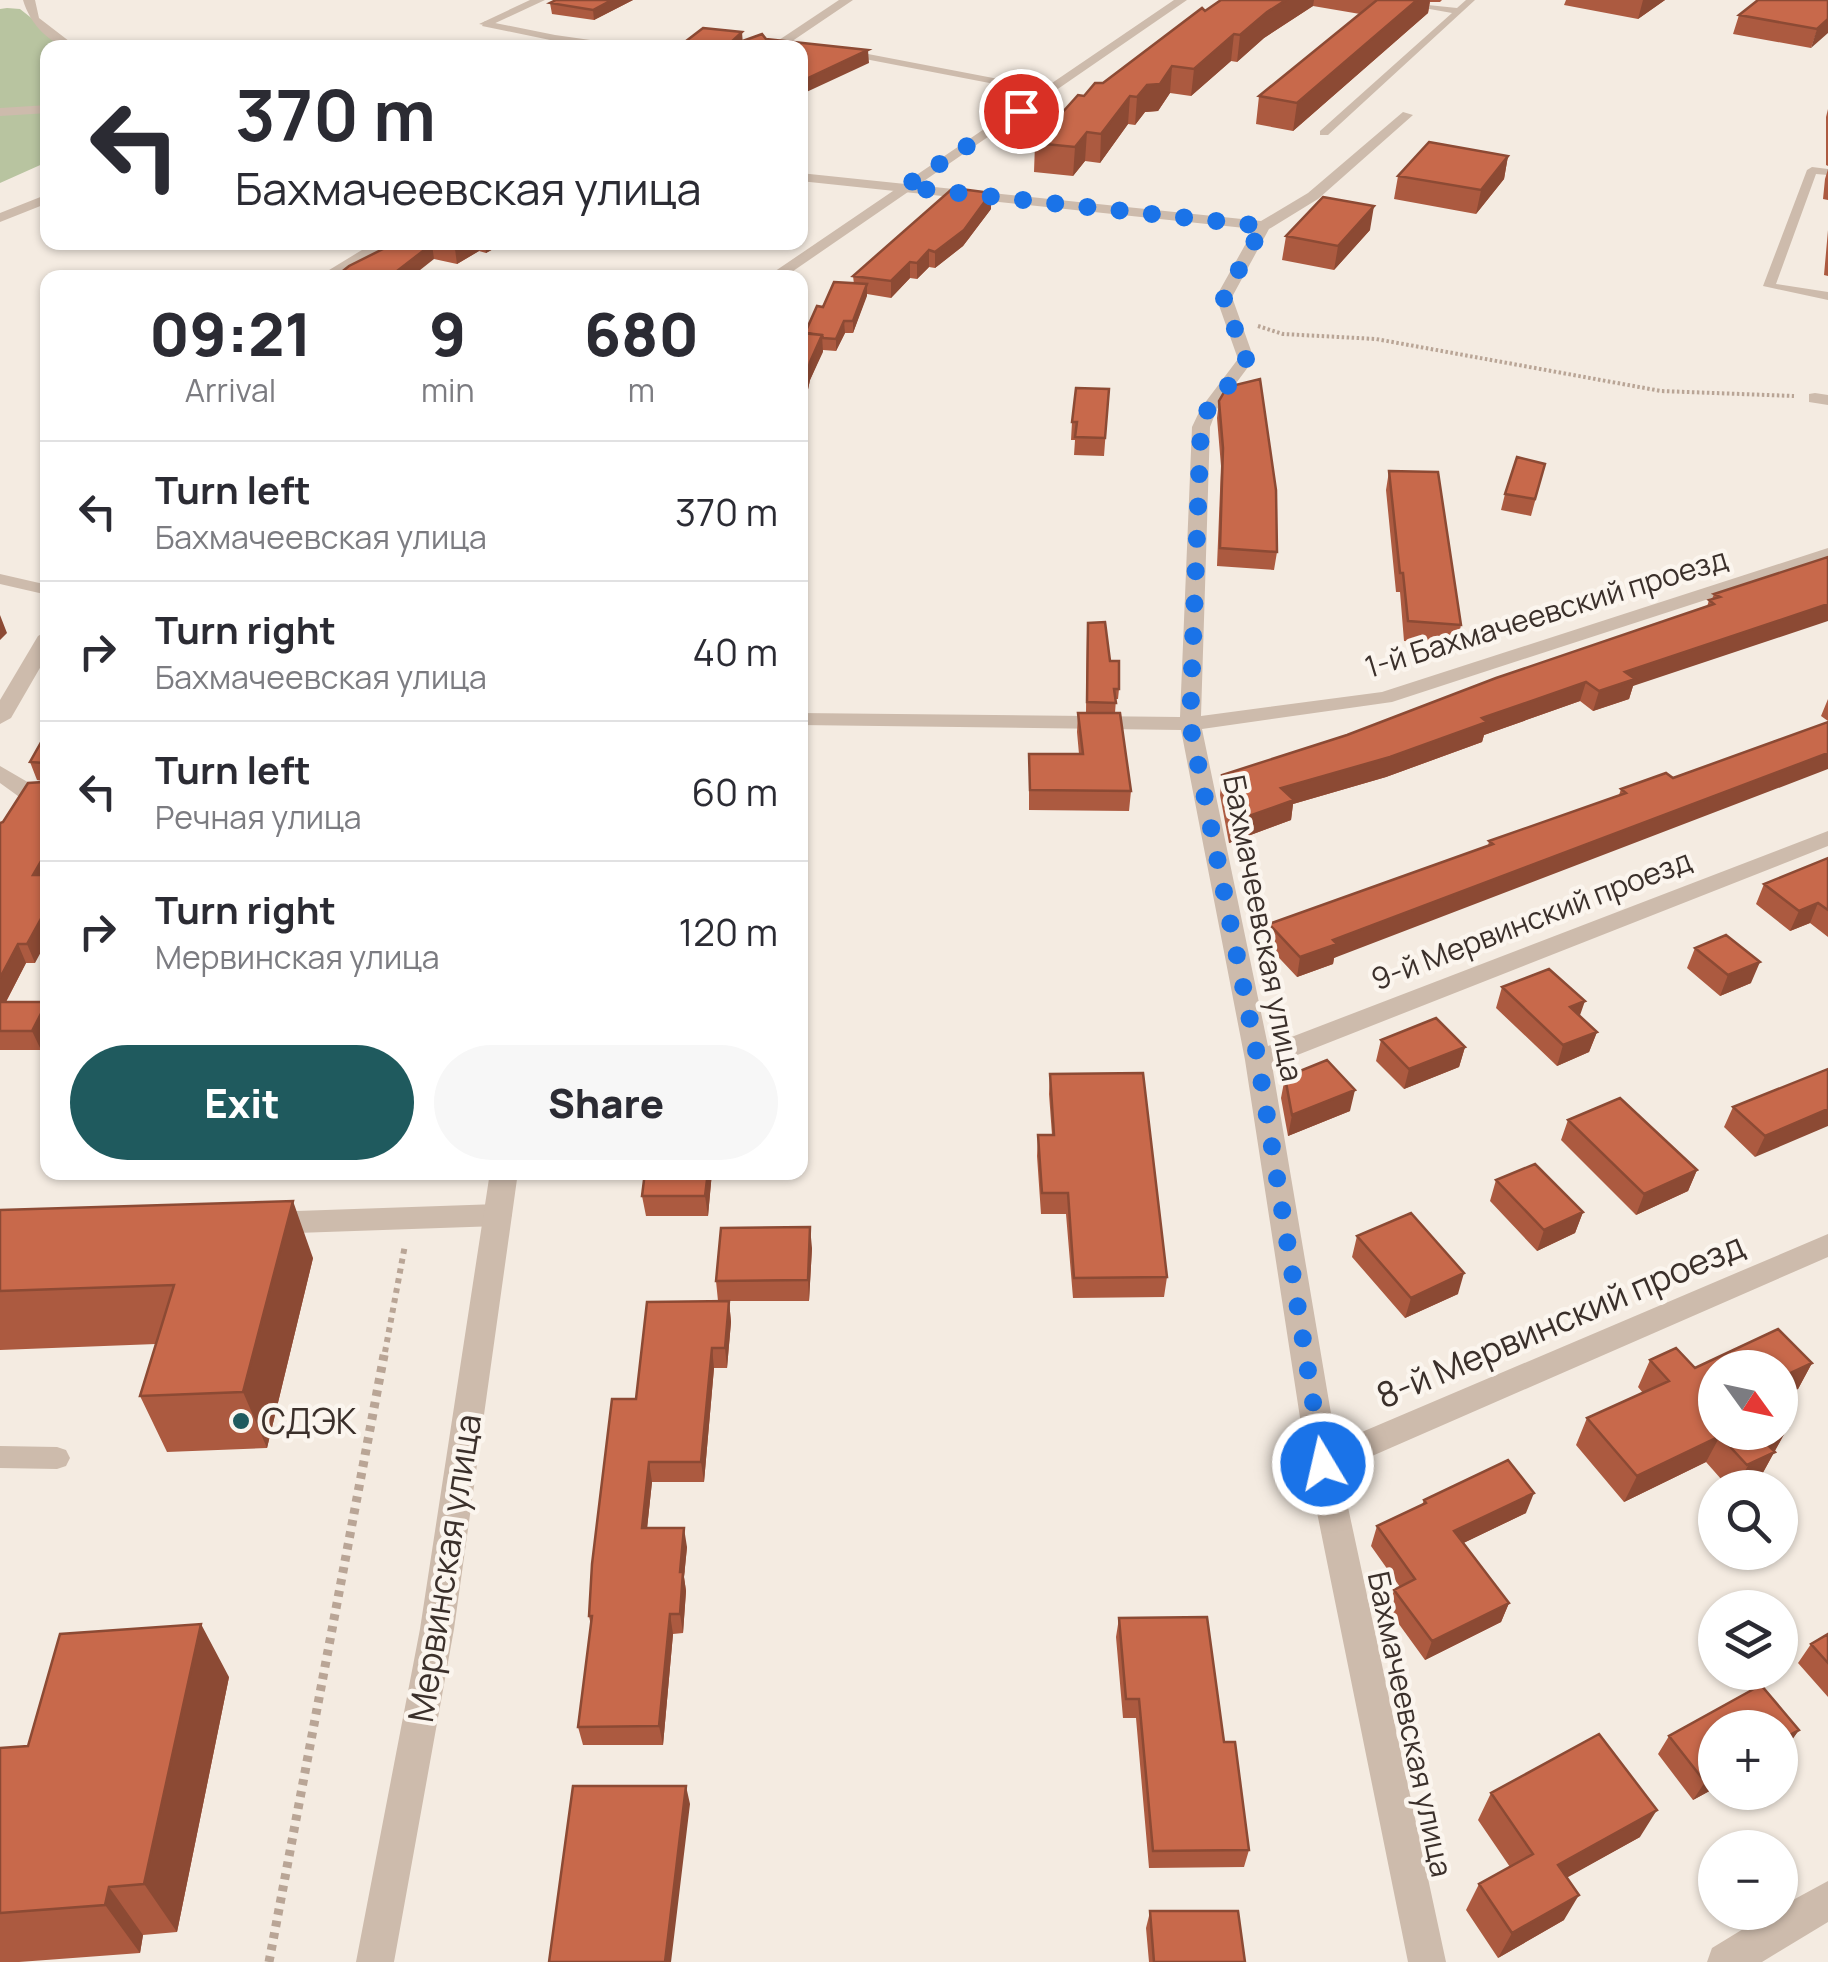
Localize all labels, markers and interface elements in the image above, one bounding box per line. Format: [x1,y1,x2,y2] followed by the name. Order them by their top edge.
[235,66,436,162] text: 370 m
[979,69,1064,154] pin
[70,80,200,210] icon: left
[994,84,1049,139] icon: arrive
[235,157,701,219] text: Бахмачеевская улица
[149,292,312,374] text: 09:21
[429,292,466,374] text: 9
[584,292,699,374] text: 680
[185,368,276,412] text: Arrival
[421,368,475,412] text: min
[628,368,655,412] text: m
[155,463,311,515] text: Turn left
[70,484,125,539] icon: left
[675,485,778,537] text: 370 m
[155,515,487,559] text: Бахмачеевская улица
[1360,537,1732,687] street label: 1-й Бахмачеевский проезд
[155,603,336,655] text: Turn right
[70,624,125,679] icon: right
[693,625,778,677] text: 40 m
[155,655,487,699] text: Бахмачеевская улица
[155,743,311,795] text: Turn left
[70,764,125,819] icon: left
[691,765,778,817] text: 60 m
[1214,771,1314,1085] street label: Бахмачеевская улица
[155,795,362,839] text: Речная улица
[1365,839,1697,999] street label: 9-й Мервинский проезд
[155,883,336,935] text: Turn right
[70,904,125,959] icon: right
[679,905,778,957] text: 120 m
[155,935,440,979] text: Мервинская улица
[70,1045,414,1160] button: Exit
[434,1045,778,1160] button: Share
[1369,1221,1751,1419] street label: 8-й Мервинский проезд
[1698,1350,1798,1450] north arrow
[1698,1350,1798,1930] map controls
[261,1397,357,1445] place label: СДЭК
[230,1410,252,1432] marker: СДЭК
[396,1410,492,1726] street label: Мервинская улица
[1271,1412,1375,1516] position arrow
[1698,1470,1798,1570] button: search
[1359,1568,1463,1880] street label: Бахмачеевская улица
[1698,1590,1798,1690] button: layers
[1698,1710,1798,1810] button: +
[1698,1830,1798,1930] button: −

